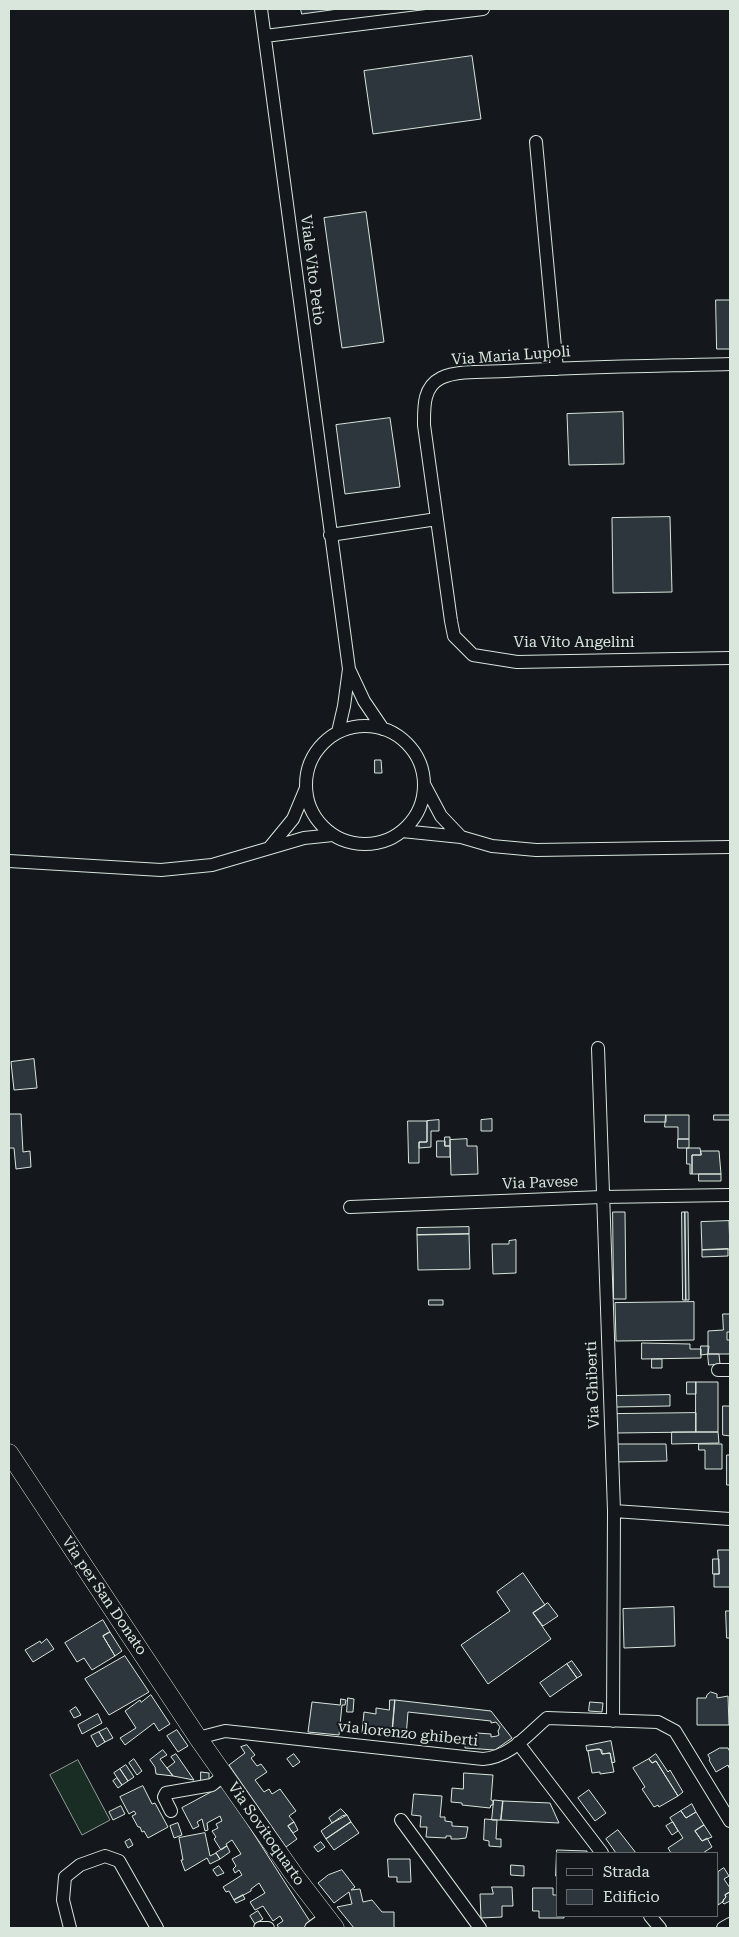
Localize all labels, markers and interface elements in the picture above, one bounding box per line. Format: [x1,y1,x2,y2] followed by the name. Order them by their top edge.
[296,214,328,326] street label: Viale Vito Petìo
[451,343,571,369] street label: Via Maria Lupoli
[513,634,635,652] street label: Via Vito Angelini
[502,1173,578,1193] street label: Via Pavese
[582,1341,604,1429] street label: Via Ghiberti
[58,1533,150,1659] street label: Via per San Donato
[337,1718,479,1750] street label: via lorenzo ghiberti
[224,1779,308,1889] street label: Via Sovitoquarto
[556,1852,719,1917] legend
[603,1863,650,1881] text: Strada
[603,1888,660,1906] text: Edificio

